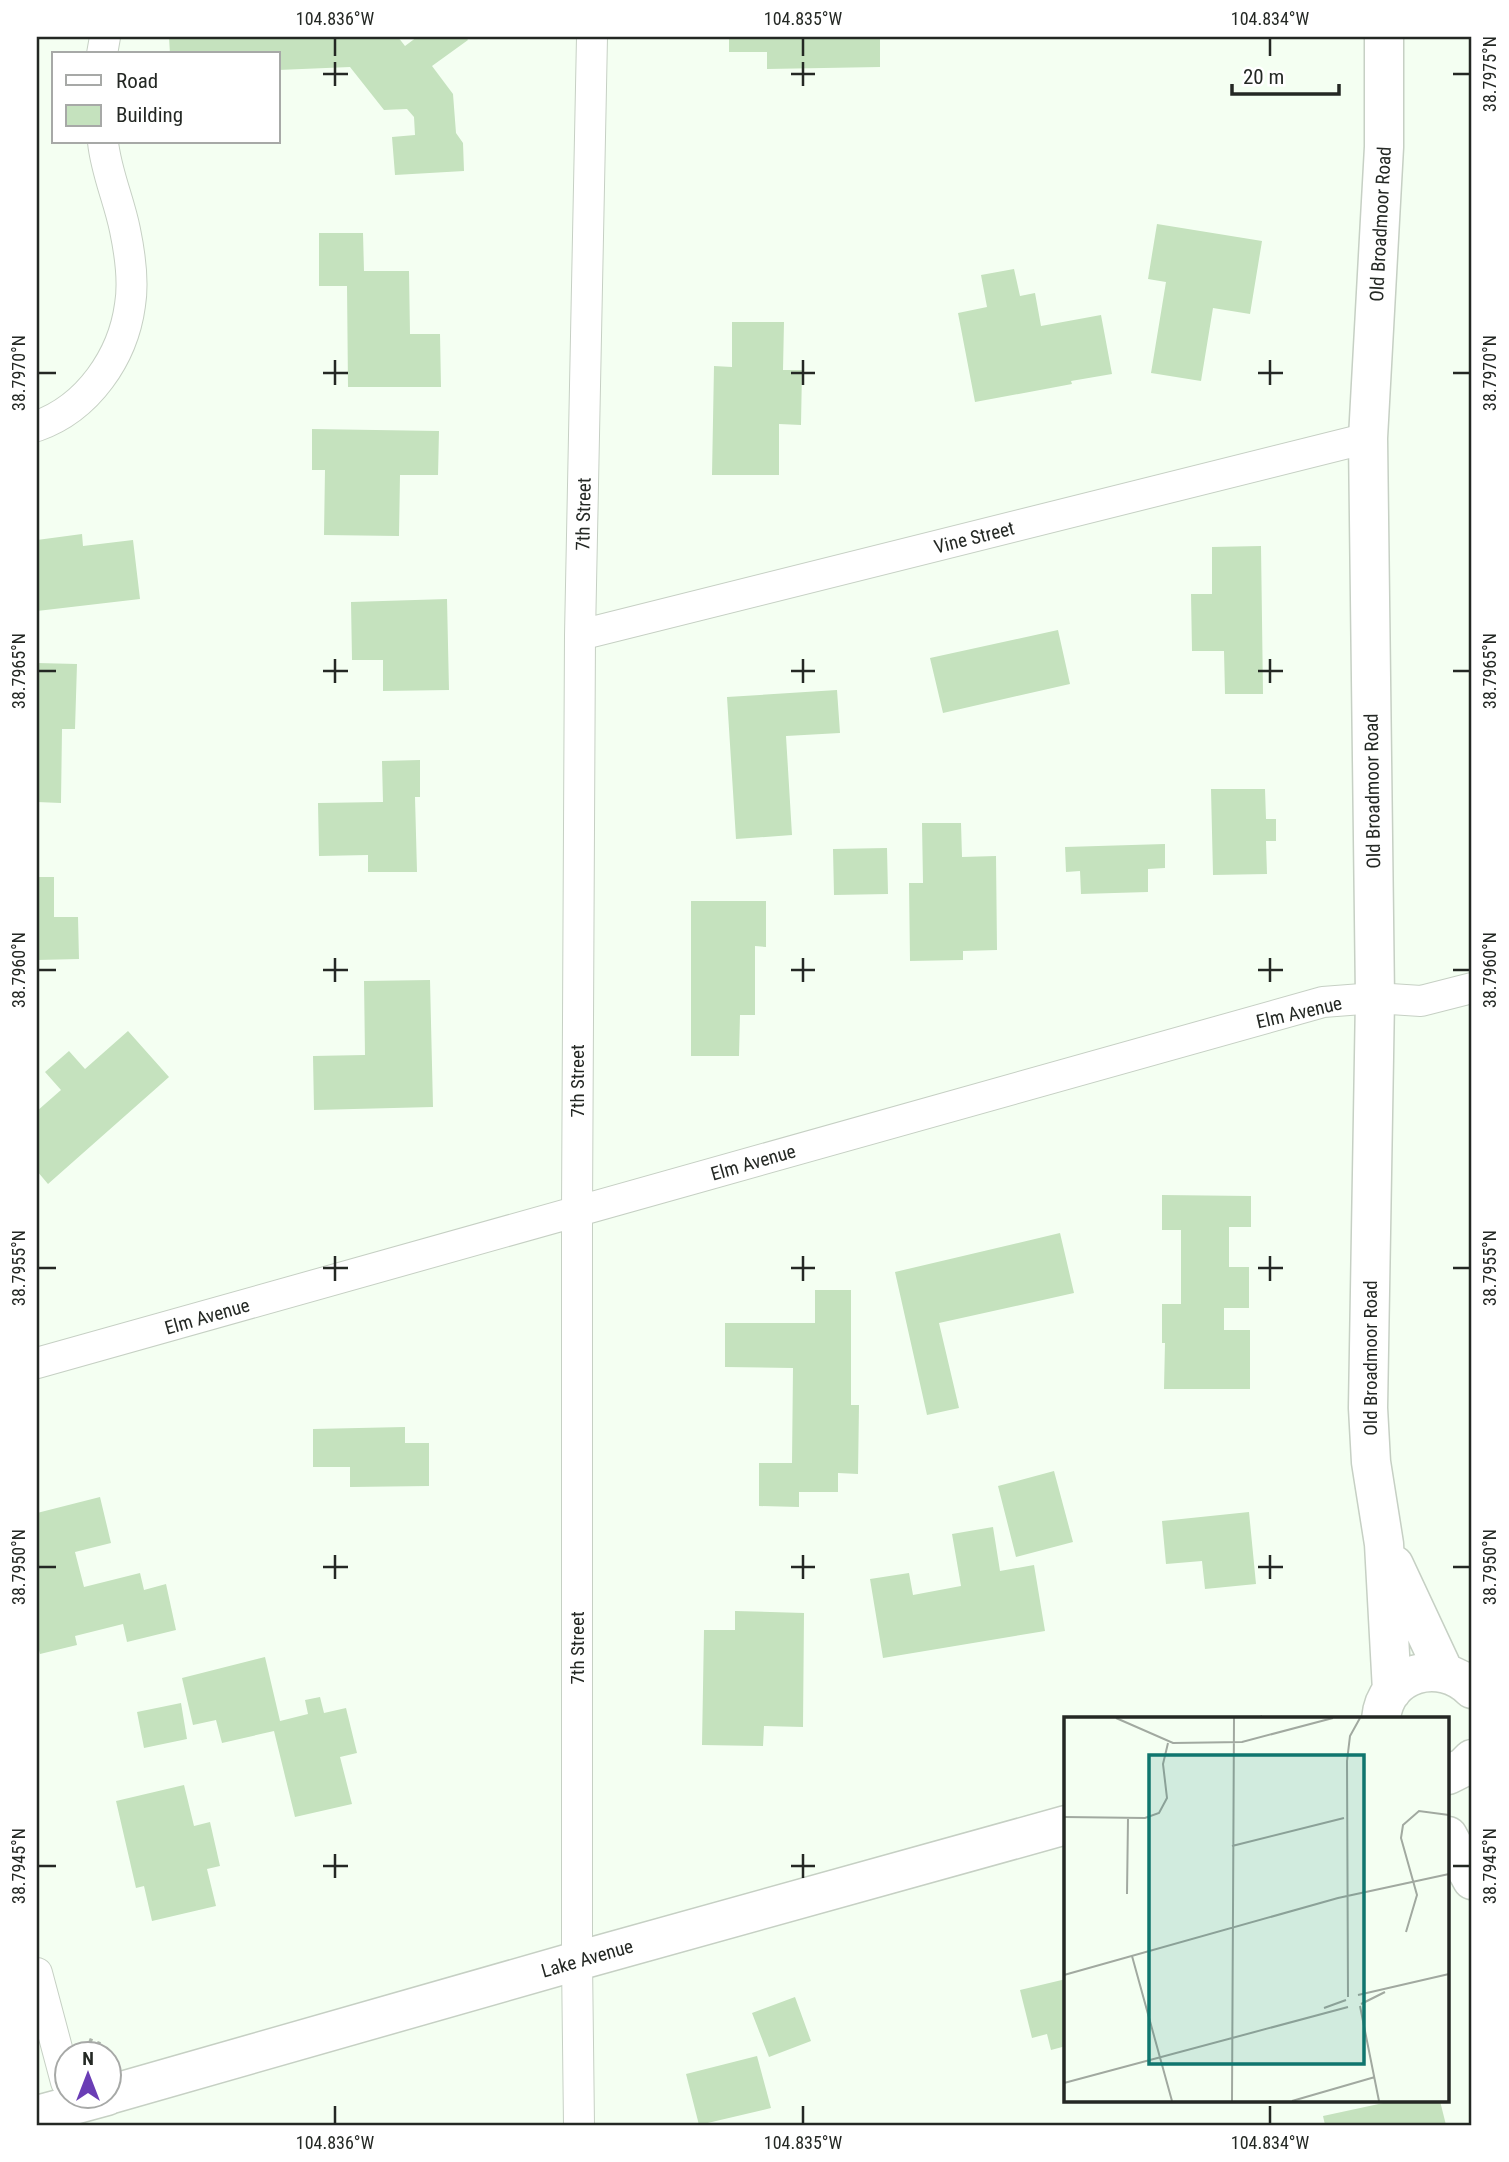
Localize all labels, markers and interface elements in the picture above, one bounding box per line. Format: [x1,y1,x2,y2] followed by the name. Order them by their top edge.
[296,8,375,29] text: 104.836°W
[764,8,843,29] text: 104.835°W
[1231,8,1310,29] text: 104.834°W
[1479,36,1500,112] text: 38.7975°N
[52,52,280,144] legend
[1232,52,1339,96] scale bar
[1243,65,1284,89] text: 20 m
[116,69,158,93] text: Road
[116,103,183,127] text: Building
[1365,146,1396,302] street label: Old Broadmoor Road
[8,335,29,411] text: 38.7970°N
[1479,335,1500,411] text: 38.7970°N
[571,477,596,551] street label: 7th Street
[932,516,1017,559] street label: Vine Street
[8,633,29,709] text: 38.7965°N
[1479,633,1500,709] text: 38.7965°N
[1360,713,1385,869] street label: Old Broadmoor Road
[8,932,29,1008] text: 38.7960°N
[1479,932,1500,1008] text: 38.7960°N
[1254,991,1344,1033] street label: Elm Avenue
[566,1044,589,1118] street label: 7th Street
[708,1139,798,1186] street label: Elm Avenue
[8,1230,29,1306] text: 38.7955°N
[1479,1230,1500,1306] text: 38.7955°N
[1359,1280,1382,1436] street label: Old Broadmoor Road
[162,1293,252,1340] street label: Elm Avenue
[8,1529,29,1605] text: 38.7950°N
[1479,1529,1500,1605] text: 38.7950°N
[566,1611,589,1685] street label: 7th Street
[1064,1717,1450,2102] inset map
[8,1828,29,1904] text: 38.7945°N
[1479,1828,1500,1904] text: 38.7945°N
[539,1934,636,1983] street label: Lake Avenue
[52,2039,122,2110] north arrow
[82,2047,94,2070] text: N
[296,2132,375,2153] text: 104.836°W
[764,2132,843,2153] text: 104.835°W
[1231,2132,1310,2153] text: 104.834°W

